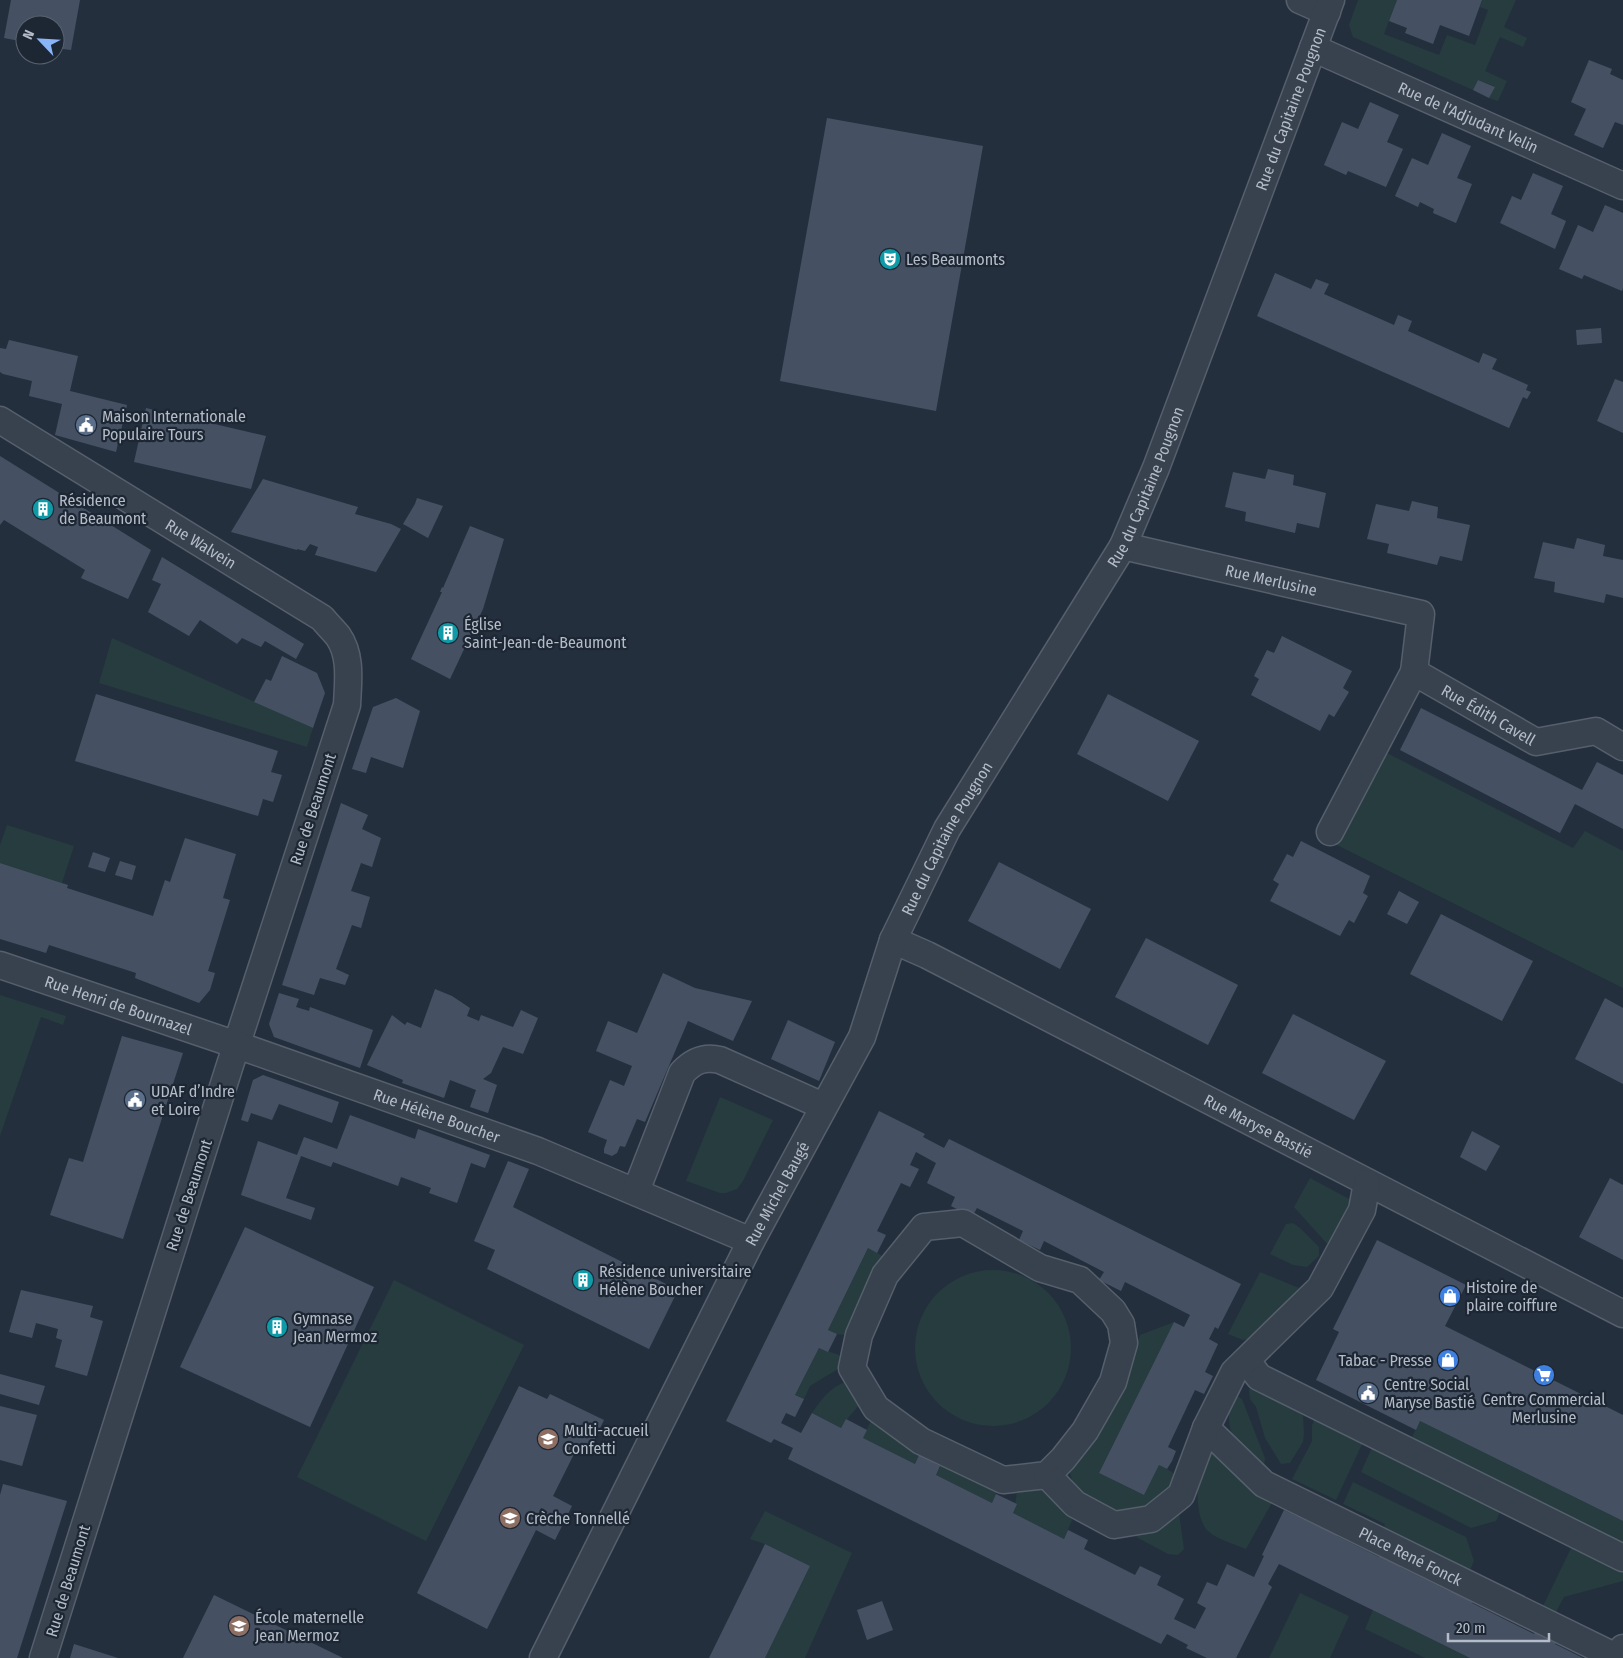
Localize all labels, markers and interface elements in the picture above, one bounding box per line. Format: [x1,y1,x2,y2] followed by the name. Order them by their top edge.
[15,15,65,65] north arrow
[1251,25,1329,193] street label: Rue du Capitaine Pougnon
[19,27,38,42] text: N
[1395,78,1541,157] street label: Rue de l'Adjudant Velin
[878,247,902,271] theatre icon: Les Beaumonts
[906,250,1005,269] place label: Les Beaumonts
[1103,404,1188,571] street label: Rue du Capitaine Pougnon
[102,407,246,444] place label: Maison Internationale Populaire Tours
[74,413,98,437] public building icon: Maison Internationale Populaire Tours
[59,491,147,528] place label: Résidence de Beaumont
[31,497,55,521] building icon: Résidence de Beaumont
[162,515,240,573] street label: Rue Walvein
[1223,560,1319,600] street label: Rue Merlusine
[464,615,627,652] place label: Église Saint-Jean-de-Beaumont
[436,621,460,645] building icon: Église Saint-Jean-de-Beaumont
[1438,680,1539,749] street label: Rue Édith Cavell
[286,750,340,867] street label: Rue de Beaumont
[897,758,996,918] street label: Rue du Capitaine Pougnon
[42,971,195,1039] street label: Rue Henri de Bournazel
[151,1082,235,1119] place label: UDAF d’Indre et Loire
[371,1084,503,1147] street label: Rue Hélène Boucher
[123,1088,147,1112] public building icon: UDAF d’Indre et Loire
[1201,1090,1316,1162] street label: Rue Maryse Bastié
[162,1136,216,1253] street label: Rue de Beaumont
[741,1138,813,1249] street label: Rue Michel Baugé
[599,1262,752,1299] place label: Résidence universitaire Hélène Boucher
[571,1268,595,1292] building icon: Résidence universitaire Hélène Boucher
[1466,1278,1558,1315] place label: Histoire de plaire coiffure
[1438,1284,1462,1308] shop icon: Histoire de plaire coiffure
[293,1309,377,1346] place label: Gymnase Jean Mermoz
[265,1315,289,1339] building icon: Gymnase Jean Mermoz
[1436,1348,1460,1372] shop icon: Tabac - Presse
[1339,1351,1432,1370] place label: Tabac - Presse
[1532,1363,1556,1387] supermarket icon: Centre Commercial Merlusine
[1384,1375,1475,1412] place label: Centre Social Maryse Bastié
[1356,1381,1380,1405] public building icon: Centre Social Maryse Bastié
[1483,1390,1605,1427] place label: Centre Commercial Merlusine
[564,1421,649,1458] place label: Multi-accueil Confetti
[536,1427,560,1451] school or university icon: Multi-accueil Confetti
[498,1506,522,1530] school or university icon: Crèche Tonnellé
[526,1509,630,1528] place label: Crèche Tonnellé
[42,1522,94,1639] street label: Rue de Beaumont
[1356,1523,1466,1590] street label: Place René Fonck
[255,1608,364,1645] place label: École maternelle Jean Mermoz
[1448,1610,1549,1642] scale bar
[227,1614,251,1638] school or university icon: École maternelle Jean Mermoz
[1456,1619,1486,1637] text: 20 m

